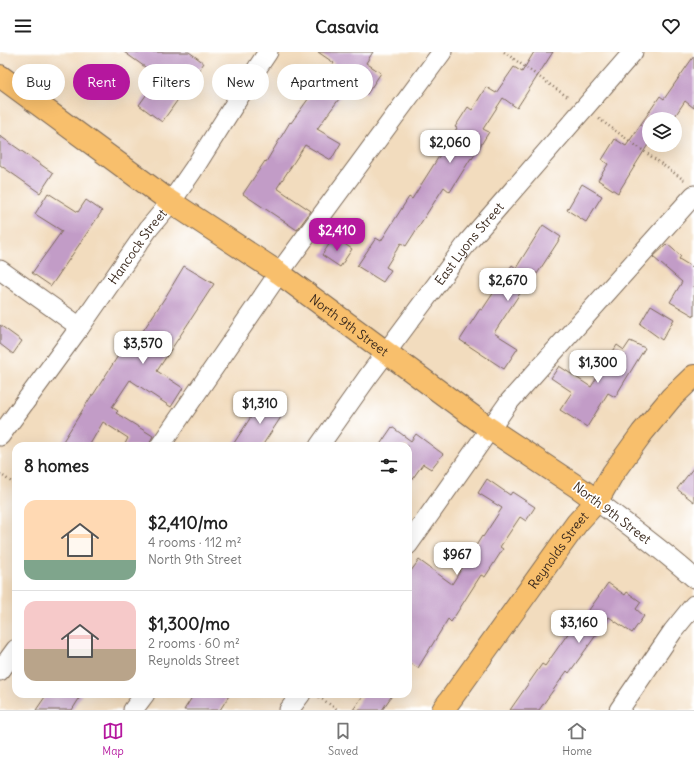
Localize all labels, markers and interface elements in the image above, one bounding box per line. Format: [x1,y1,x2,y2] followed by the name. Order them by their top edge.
[12,15,34,37] icon: menu
[315,15,379,38] text: Casavia
[660,15,682,37] icon: heart
[12,64,65,100] chip: Buy
[73,64,130,100] chip: Rent
[138,64,204,100] chip: Filters
[212,64,269,100] chip: New
[277,64,373,100] chip: Apartment
[642,112,682,152] map controls
[642,112,682,152] button: layers
[417,130,483,164] pin: $2,060
[429,134,471,151] text: $2,060
[431,198,508,288] street label: East Lyons Street
[104,205,171,287] street label: Hancock Street
[304,218,370,252] pin: $2,410
[318,222,356,239] text: $2,410
[475,268,541,302] pin: $2,670
[488,272,528,289] text: $2,670
[306,290,392,360] street label: North 9th Street
[110,331,176,365] pin: $3,570
[123,335,163,352] text: $3,570
[565,350,631,384] pin: $1,300
[578,354,618,371] text: $1,300
[227,391,293,425] pin: $1,310
[242,395,278,412] text: $1,310
[24,455,89,477] text: 8 homes
[378,455,400,477] icon: filters
[570,478,655,548] street label: North 9th Street
[524,507,592,592] street label: Reynolds Street
[148,512,228,534] text: $2,410/mo
[56,516,104,564] icon: home
[148,534,242,551] text: 4 rooms · 112 m²
[433,542,481,576] pin: $967
[443,546,471,563] text: $967
[148,551,242,568] text: North 9th Street
[546,610,612,644] pin: $3,160
[148,613,230,635] text: $1,300/mo
[560,614,598,631] text: $3,160
[56,617,104,665] icon: home
[148,635,240,652] text: 2 rooms · 60 m²
[148,652,239,669] text: Reynolds Street
[102,720,124,758] tab: Map
[328,720,358,758] tab: Saved
[562,720,592,758] tab: Home

